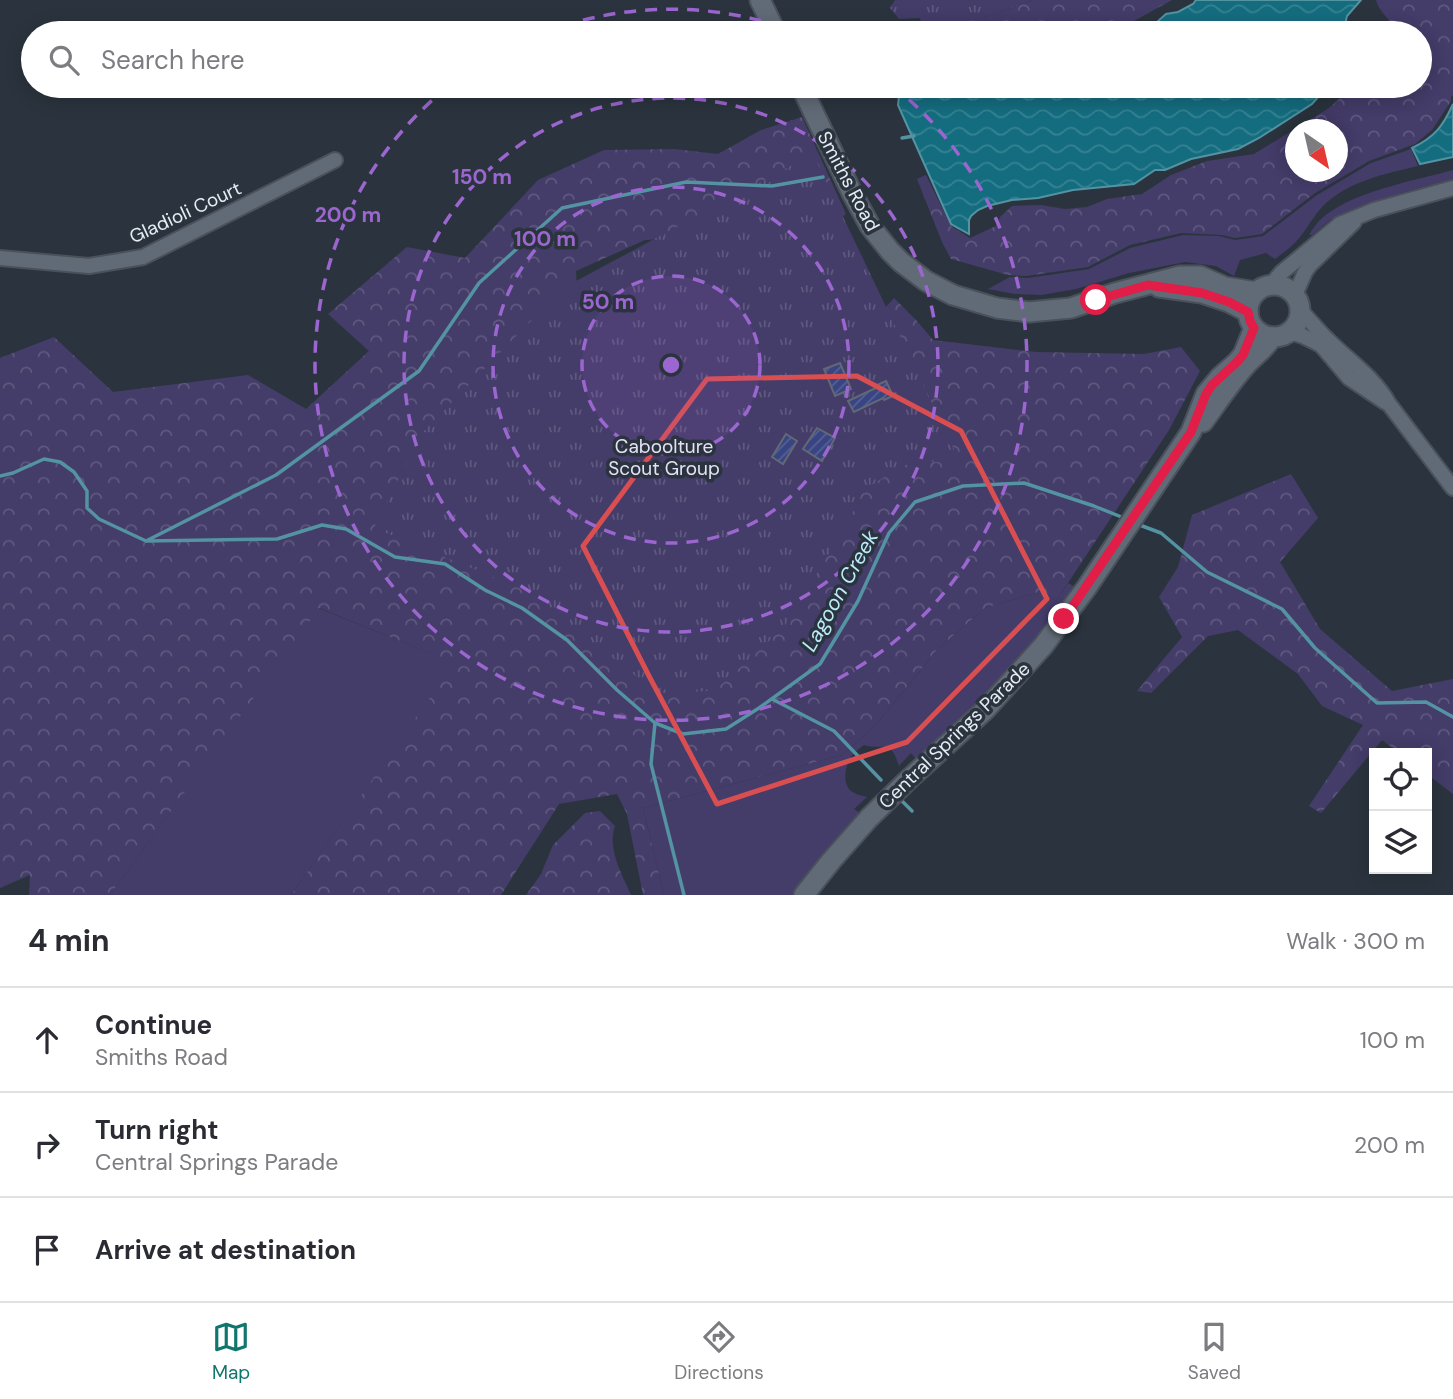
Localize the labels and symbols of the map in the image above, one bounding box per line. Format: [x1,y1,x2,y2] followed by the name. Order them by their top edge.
[1285,119,1348,182] north arrow
[812,127,885,236] street label: Smiths Road
[452,163,512,191] text: 150 m
[125,176,245,249] street label: Gladioli Court
[315,201,381,229] text: 200 m
[514,225,576,253] text: 100 m
[1080,284,1111,315] route start
[582,288,634,316] text: 50 m
[659,353,683,377] centre of rings
[608,434,720,481] park label: Caboolture Scout Group
[795,525,885,656] water label: Lagoon Creek
[1048,603,1079,634] route end
[873,657,1035,814] street label: Central Springs Parade

